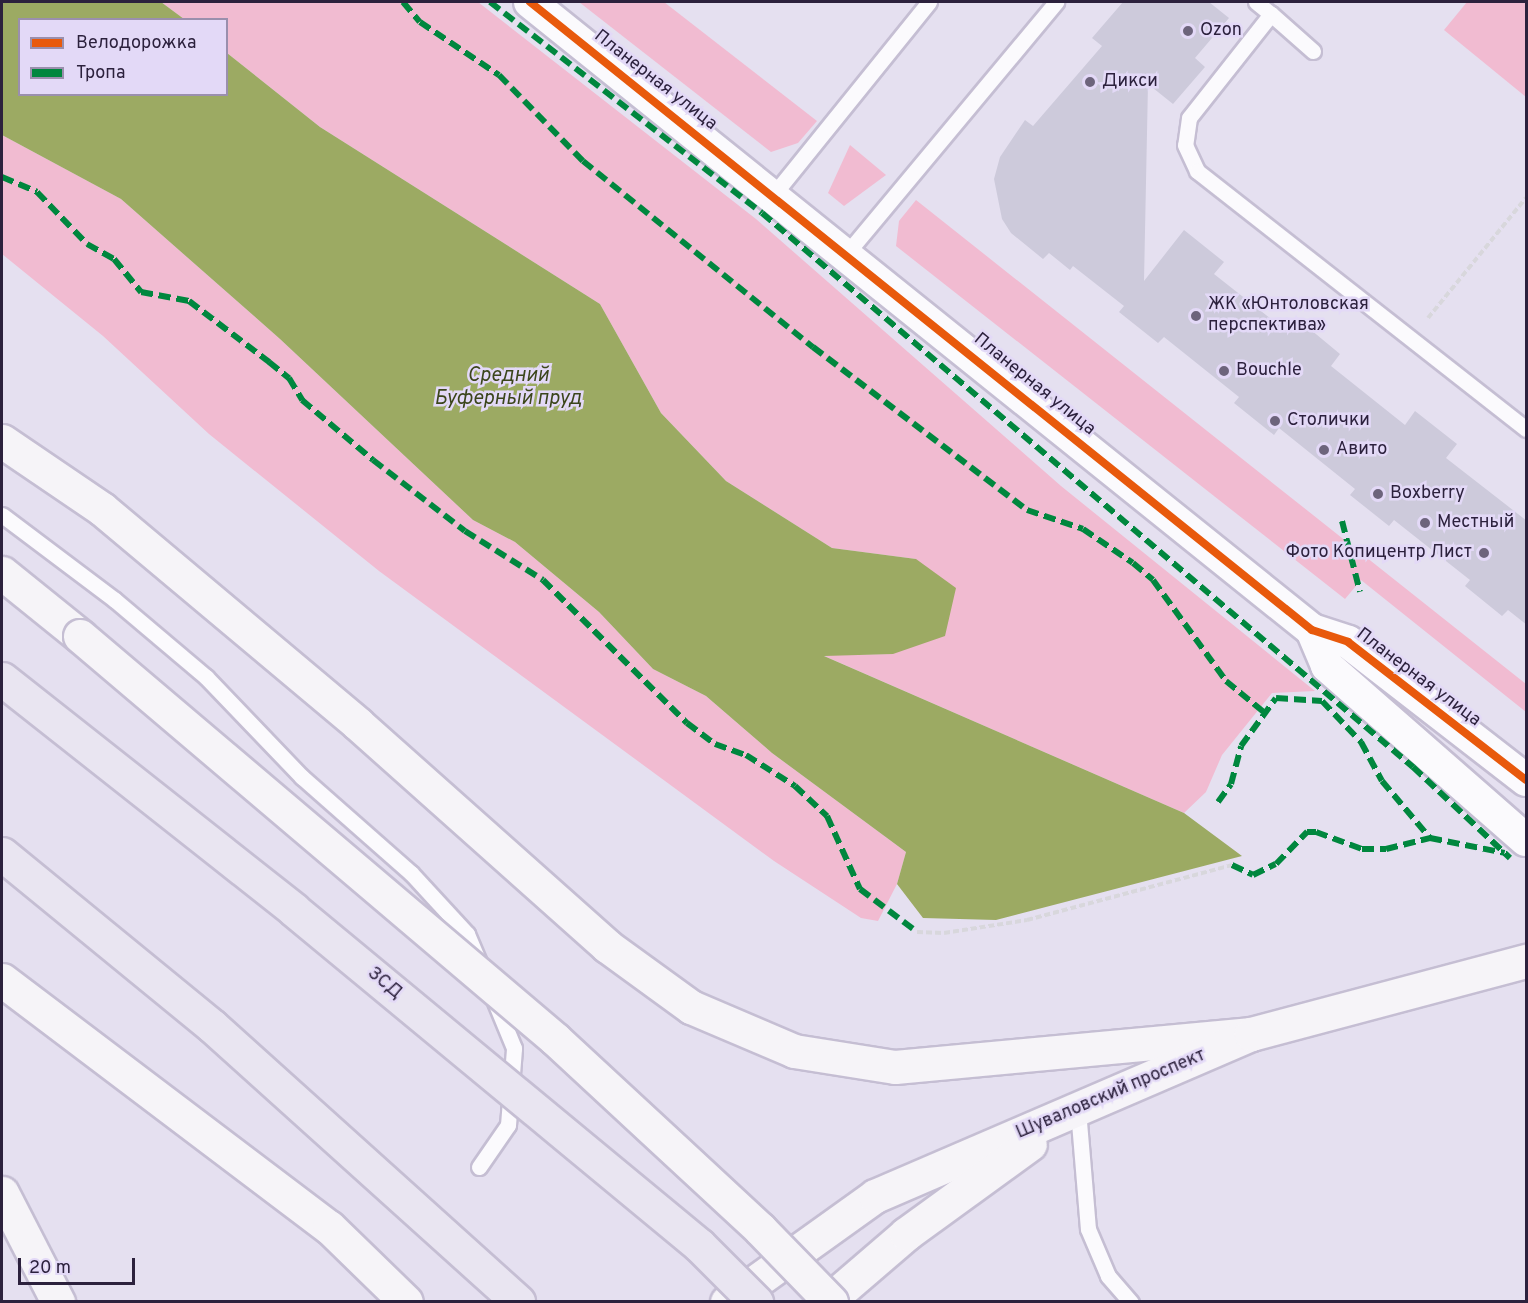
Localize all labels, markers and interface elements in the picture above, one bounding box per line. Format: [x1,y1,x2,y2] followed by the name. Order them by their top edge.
[18,18,228,96] legend
[1200,20,1242,42] place label: Ozon
[1181,24,1195,38] marker: Ozon
[589,26,721,136] street label: Планерная улица
[76,32,196,55] text: Велодорожка
[76,62,125,85] text: Тропа
[1102,71,1158,93] place label: Дикси
[1083,75,1097,89] marker: Дикси
[1208,295,1369,338] place label: ЖК «Юнтоловская перспектива»
[1189,309,1203,323] marker: ЖК «Юнтоловская перспектива»
[969,329,1099,441] street label: Планерная улица
[1236,360,1302,382] place label: Bouchle
[1217,364,1231,378] marker: Bouchle
[434,365,582,412] water label: Средний Буферный пруд
[1287,410,1370,432] place label: Столички
[1268,414,1282,428] marker: Столички
[1336,439,1387,461] place label: Авито
[1317,443,1331,457] marker: Авито
[1390,483,1465,505] place label: Boxberry
[1371,487,1385,501] marker: Boxberry
[1437,512,1514,534] place label: Местный
[1418,516,1432,530] marker: Местный
[1286,542,1472,564] place label: Фото Копицентр Лист
[1477,546,1491,560] marker: Фото Копицентр Лист
[1352,624,1484,732] street label: Планерная улица
[362,963,406,1005] street label: ЗСД
[1013,1045,1209,1145] street label: Шуваловский проспект
[21,1246,138,1284] scale bar
[29,1257,71,1280] text: 20 m

